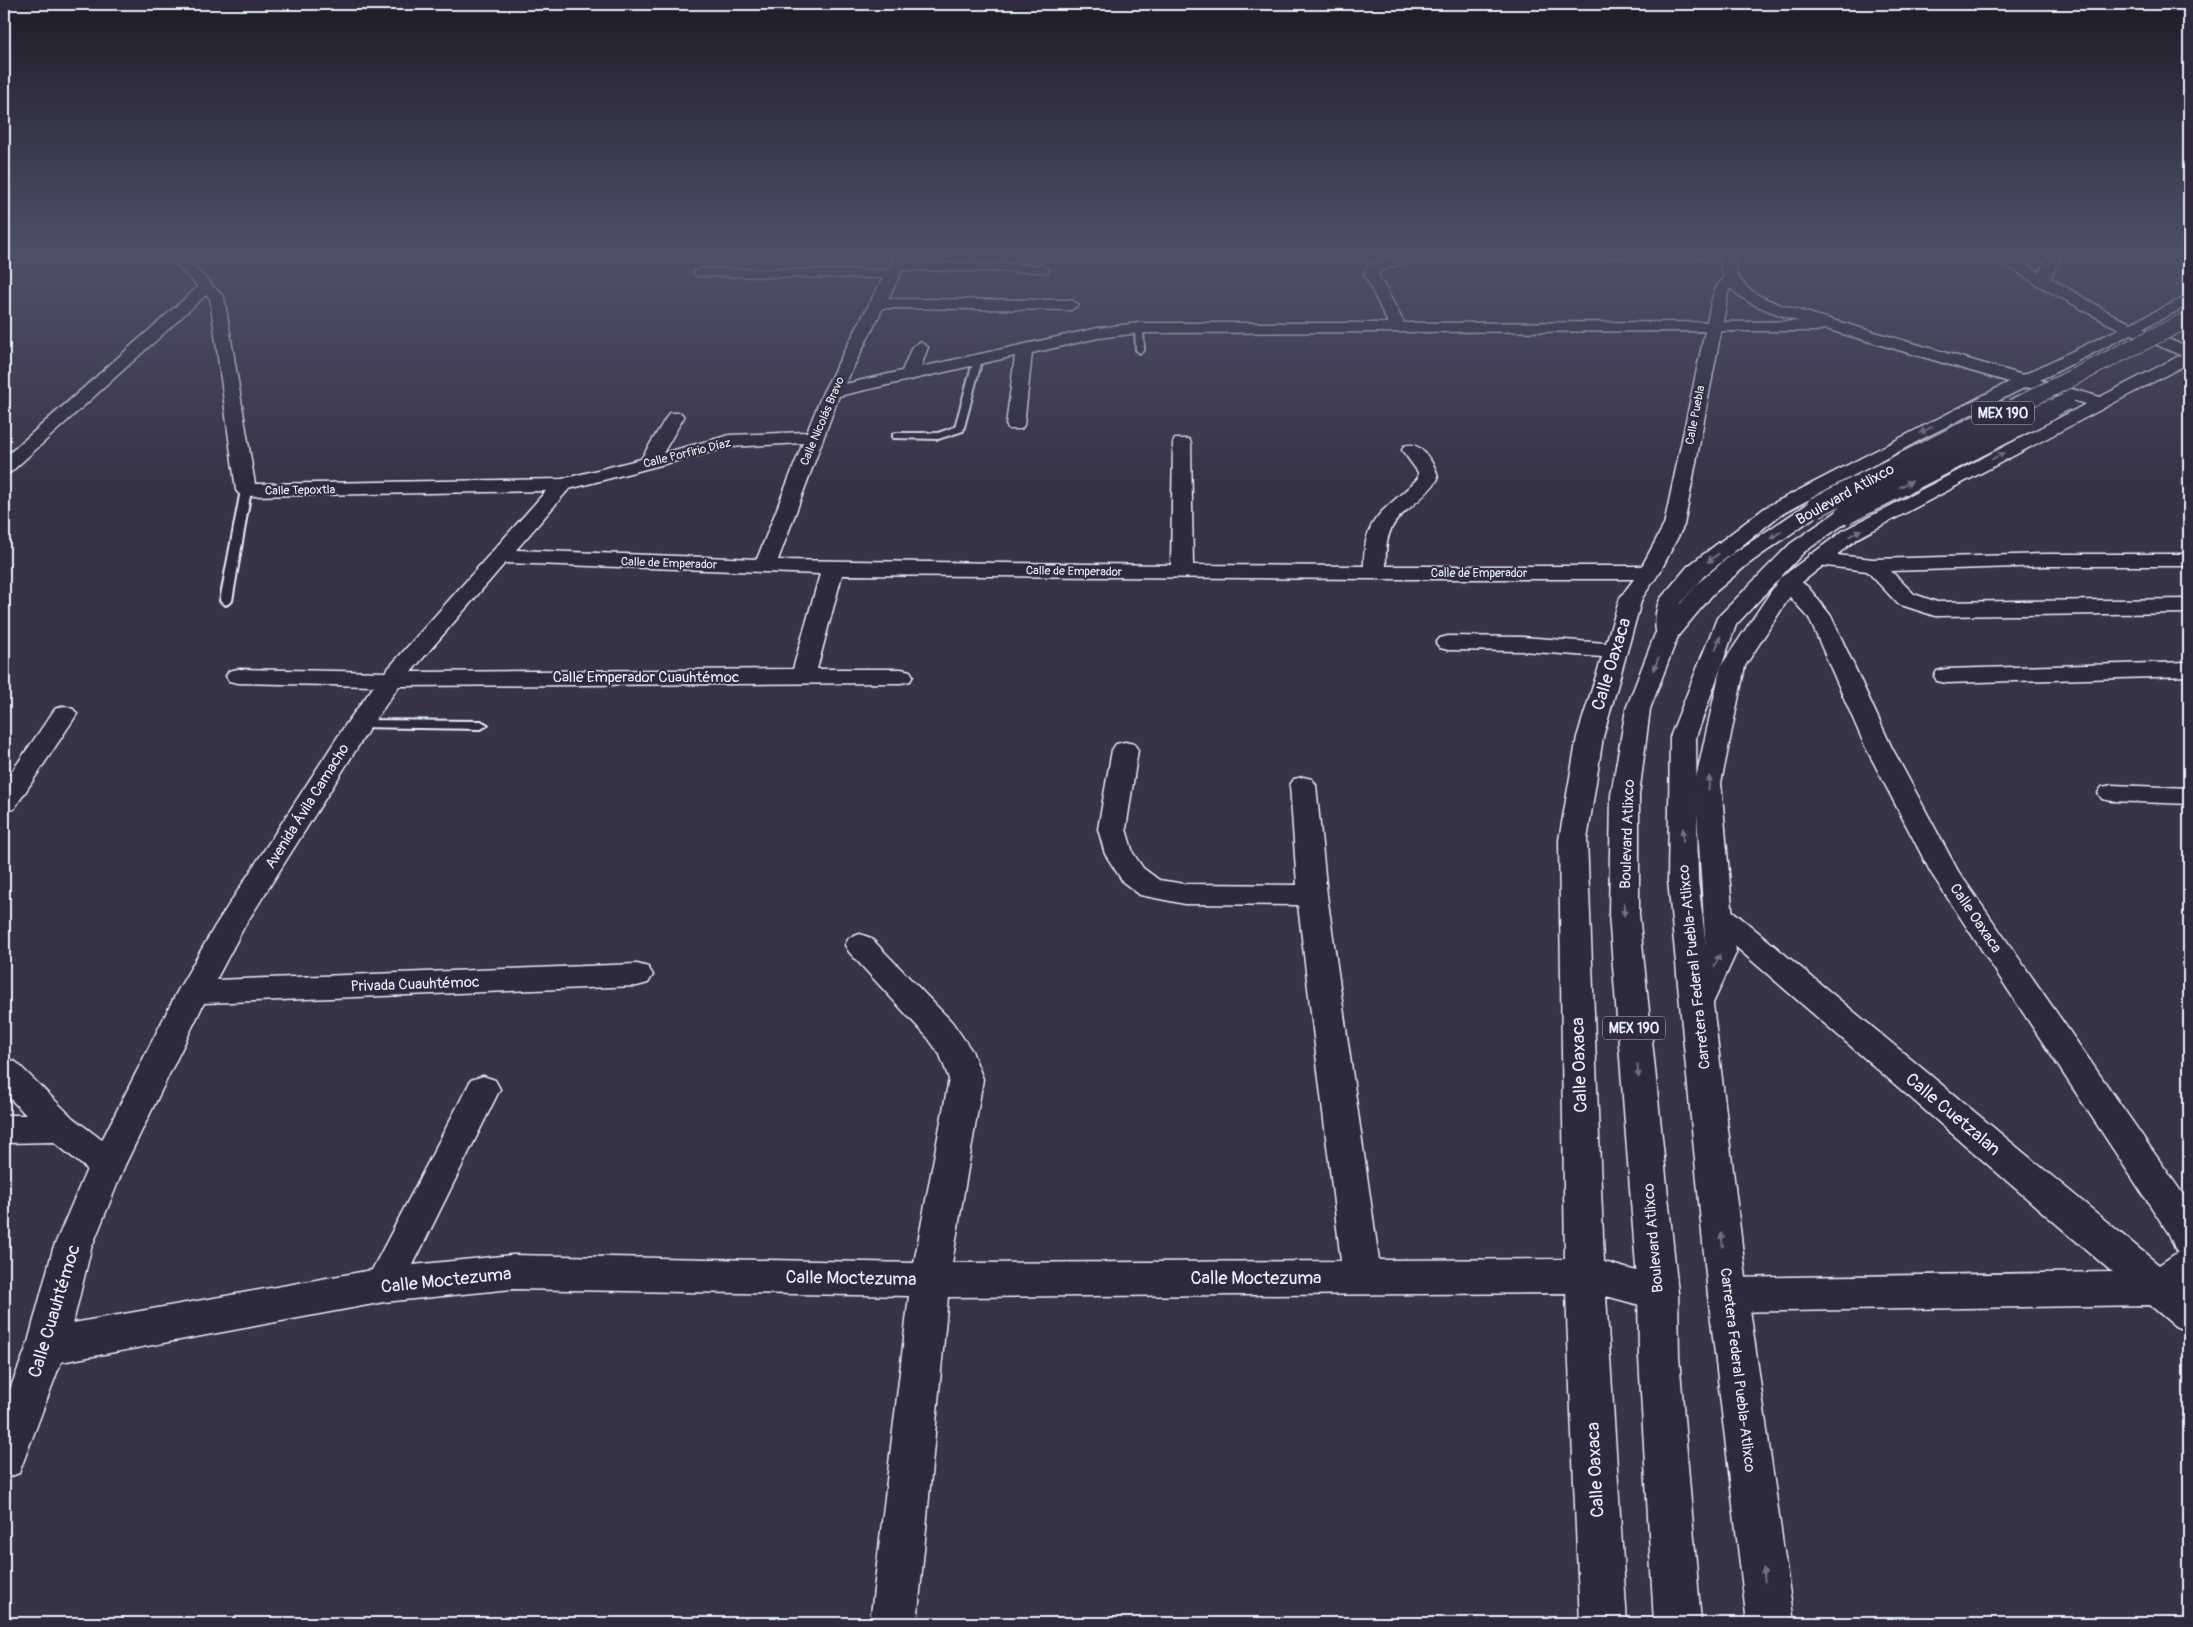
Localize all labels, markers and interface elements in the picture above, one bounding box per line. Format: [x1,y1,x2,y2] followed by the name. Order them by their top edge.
[797,374,848,468] street label: Calle Nicolás Bravo
[1682,384,1709,446] street label: Calle Puebla
[1972,402,2034,424] road number: MEX 190
[1919,426,1933,434] one-way arrow
[642,435,732,472] street label: Calle Porfirio Díaz
[1991,452,2005,460] one-way arrow
[1793,460,1898,529] street label: Boulevard Atlixco
[1898,480,1913,488] one-way arrow
[265,482,336,499] street label: Calle Tepoxtla
[1848,528,1861,537] one-way arrow
[1769,530,1783,540] one-way arrow
[1706,553,1720,563] one-way arrow
[621,554,718,573] street label: Calle de Emperador
[1026,563,1123,580] street label: Calle de Emperador
[1431,566,1528,581] street label: Calle de Emperador
[1587,615,1636,713] street label: Calle Oaxaca
[1714,636,1722,651] one-way arrow
[1651,656,1659,671] one-way arrow
[553,668,740,687] street label: Calle Emperador Cuauhtémoc
[261,740,354,872] street label: Avenida Ávila Camacho
[1705,774,1713,790] one-way arrow
[1616,779,1639,889] street label: Boulevard Atlixco
[1679,826,1687,842] one-way arrow
[1674,864,1715,1070] street label: Carretera Federal Puebla-Atlixco
[1945,880,2006,957] street label: Calle Oaxaca
[1621,902,1629,918] one-way arrow
[1713,954,1721,968] one-way arrow
[350,973,480,996] street label: Privada Cuauhtémoc
[1603,1016,1665,1040] road number: MEX 190
[1566,1017,1593,1113] street label: Calle Oaxaca
[1635,1064,1643,1080] one-way arrow
[1900,1068,2005,1161] street label: Calle Cuetzalan
[1639,1183,1668,1293] street label: Boulevard Atlixco
[1718,1232,1726,1248] one-way arrow
[23,1242,86,1381] street label: Calle Cuauhtémoc
[380,1262,512,1299] street label: Calle Moctezuma
[785,1266,917,1291] street label: Calle Moctezuma
[1191,1267,1321,1290] street label: Calle Moctezuma
[1716,1267,1759,1473] street label: Carretera Federal Puebla-Atlixco
[1582,1422,1609,1518] street label: Calle Oaxaca
[1760,1567,1768,1583] one-way arrow

